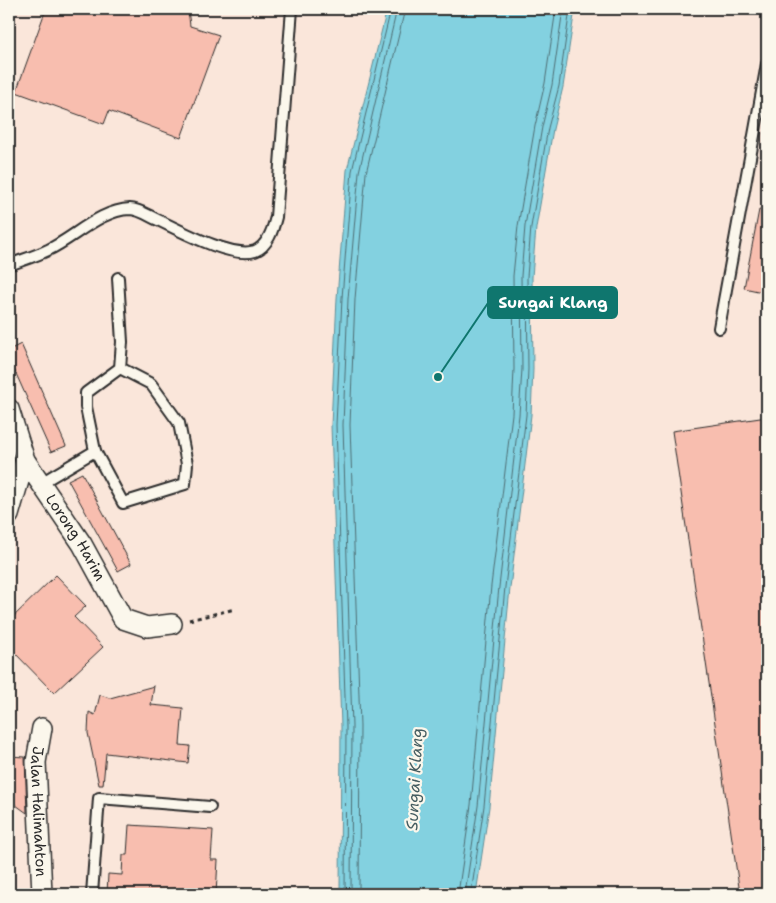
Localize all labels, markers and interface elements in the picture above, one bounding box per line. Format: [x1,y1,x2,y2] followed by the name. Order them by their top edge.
[488,287,617,318] callout: Sungai Klang
[498,292,608,313] text: Sungai Klang
[41,490,110,584] street label: Lorong Harim
[401,727,428,831] water label: Sungai Klang
[26,745,51,877] street label: Jalan Halimahton

